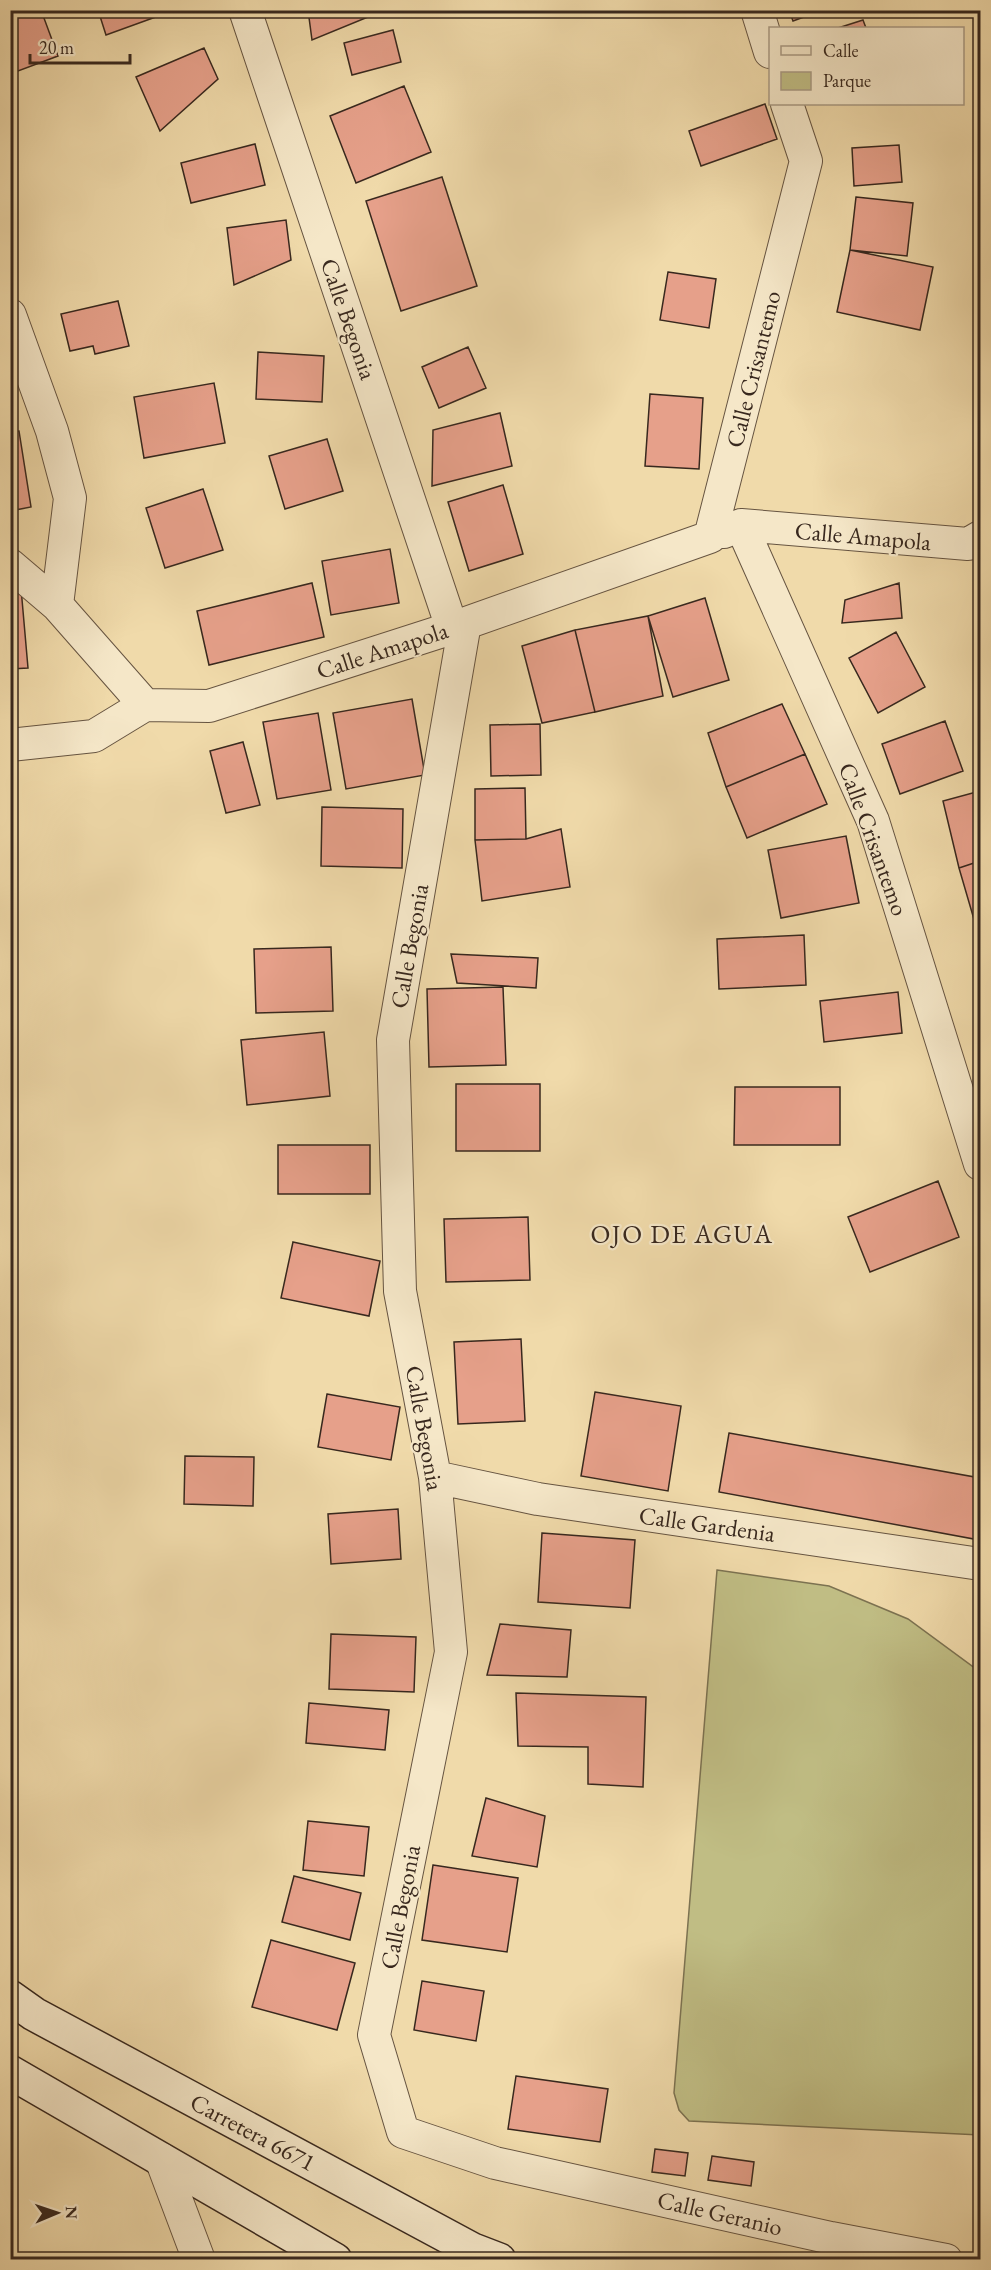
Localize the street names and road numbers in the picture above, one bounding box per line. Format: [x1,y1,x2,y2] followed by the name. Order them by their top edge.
[314,254,384,384] street label: Calle Begonia
[719,287,788,451] street label: Calle Crisantemo
[794,515,933,557] street label: Calle Amapola
[312,614,452,686] street label: Calle Amapola
[832,758,916,920] street label: Calle Crisantemo
[383,881,435,1011] street label: Calle Begonia
[399,1363,451,1493] street label: Calle Begonia
[637,1499,777,1549] street label: Calle Gardenia
[373,1842,427,1972] street label: Calle Begonia
[185,2086,321,2178] street label: Carretera 6671
[655,2184,786,2242] street label: Calle Geranio

